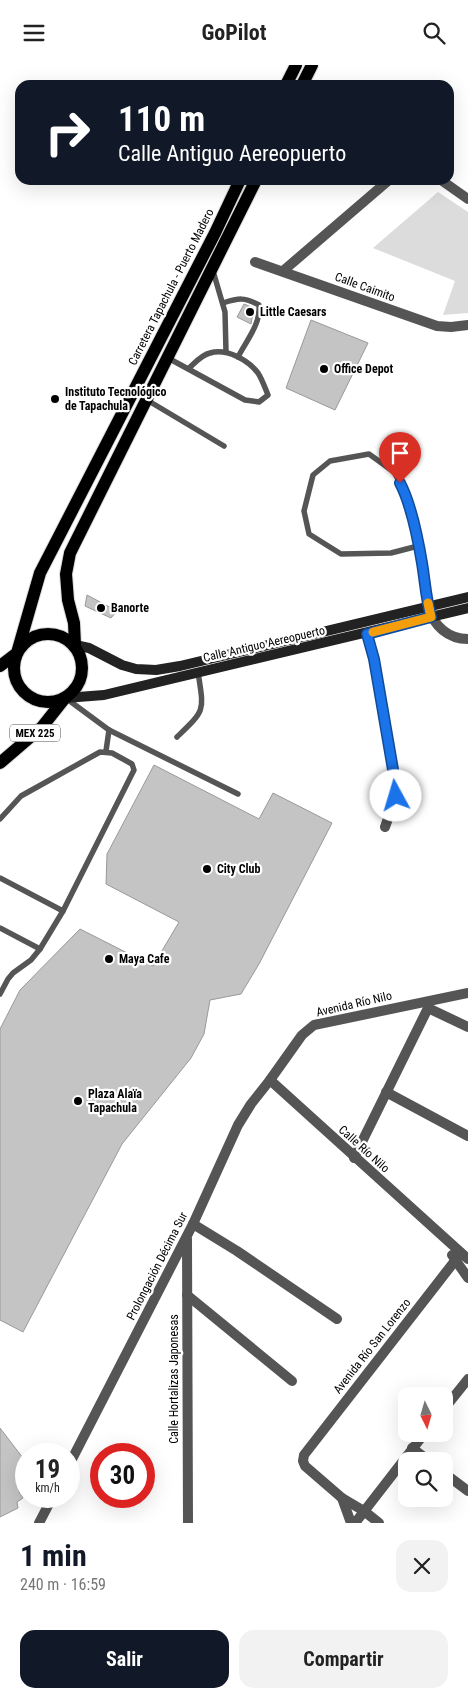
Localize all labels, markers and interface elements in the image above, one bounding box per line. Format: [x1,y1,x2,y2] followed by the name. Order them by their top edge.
[20,19,48,47] icon: menu
[420,19,448,47] icon: search
[201,20,267,45] text: GoPilot
[118,99,205,140] text: 110 m
[35,100,100,165] icon: right
[118,141,346,166] text: Calle Antiguo Aereopuerto
[125,206,217,368] street label: Carretera Tapachula - Puerto Madero
[333,270,397,304] street label: Calle Caimito
[260,305,327,319] place label: Little Caesars
[244,306,256,318] marker: Little Caesars
[334,362,394,376] place label: Office Depot
[318,363,330,375] marker: Office Depot
[65,385,166,413] place label: Instituto Tecnológico de Tapachula
[49,393,61,405] marker: Instituto Tecnológico de Tapachula
[379,432,421,483] pin
[386,439,414,467] icon: arrive
[111,601,149,615] place label: Banorte
[95,602,107,614] marker: Banorte
[202,623,326,665] street label: Calle Antiguo Aereopuerto
[10,725,60,741] road number: MEX 225
[369,769,421,821] position arrow
[217,862,260,876] place label: City Club
[201,863,213,875] marker: City Club
[119,952,170,966] place label: Maya Cafe
[103,953,115,965] marker: Maya Cafe
[315,988,393,1020] street label: Avenida Río Nilo
[88,1087,142,1115] place label: Plaza Alaïa Tapachula
[72,1095,84,1107] marker: Plaza Alaïa Tapachula
[336,1123,392,1175] street label: Calle Río Nilo
[124,1209,190,1322] street label: Prolongación Décima Sur
[331,1296,413,1396] street label: Avenida Río San Lorenzo
[167,1314,181,1444] street label: Calle Hortalizas Japonesas
[398,1387,452,1443] north arrow
[398,1387,453,1507] map controls
[90,1443,155,1508] speed limit sign: 30
[398,1452,453,1507] button: search
[35,1455,60,1484] text: 19
[35,1481,60,1495] text: km/h
[20,1538,87,1573] text: 1 min
[396,1540,448,1592] button: close
[20,1575,106,1594] text: 240 m · 16:59
[20,1630,229,1688] button: Salir
[239,1630,448,1688] button: Compartir

